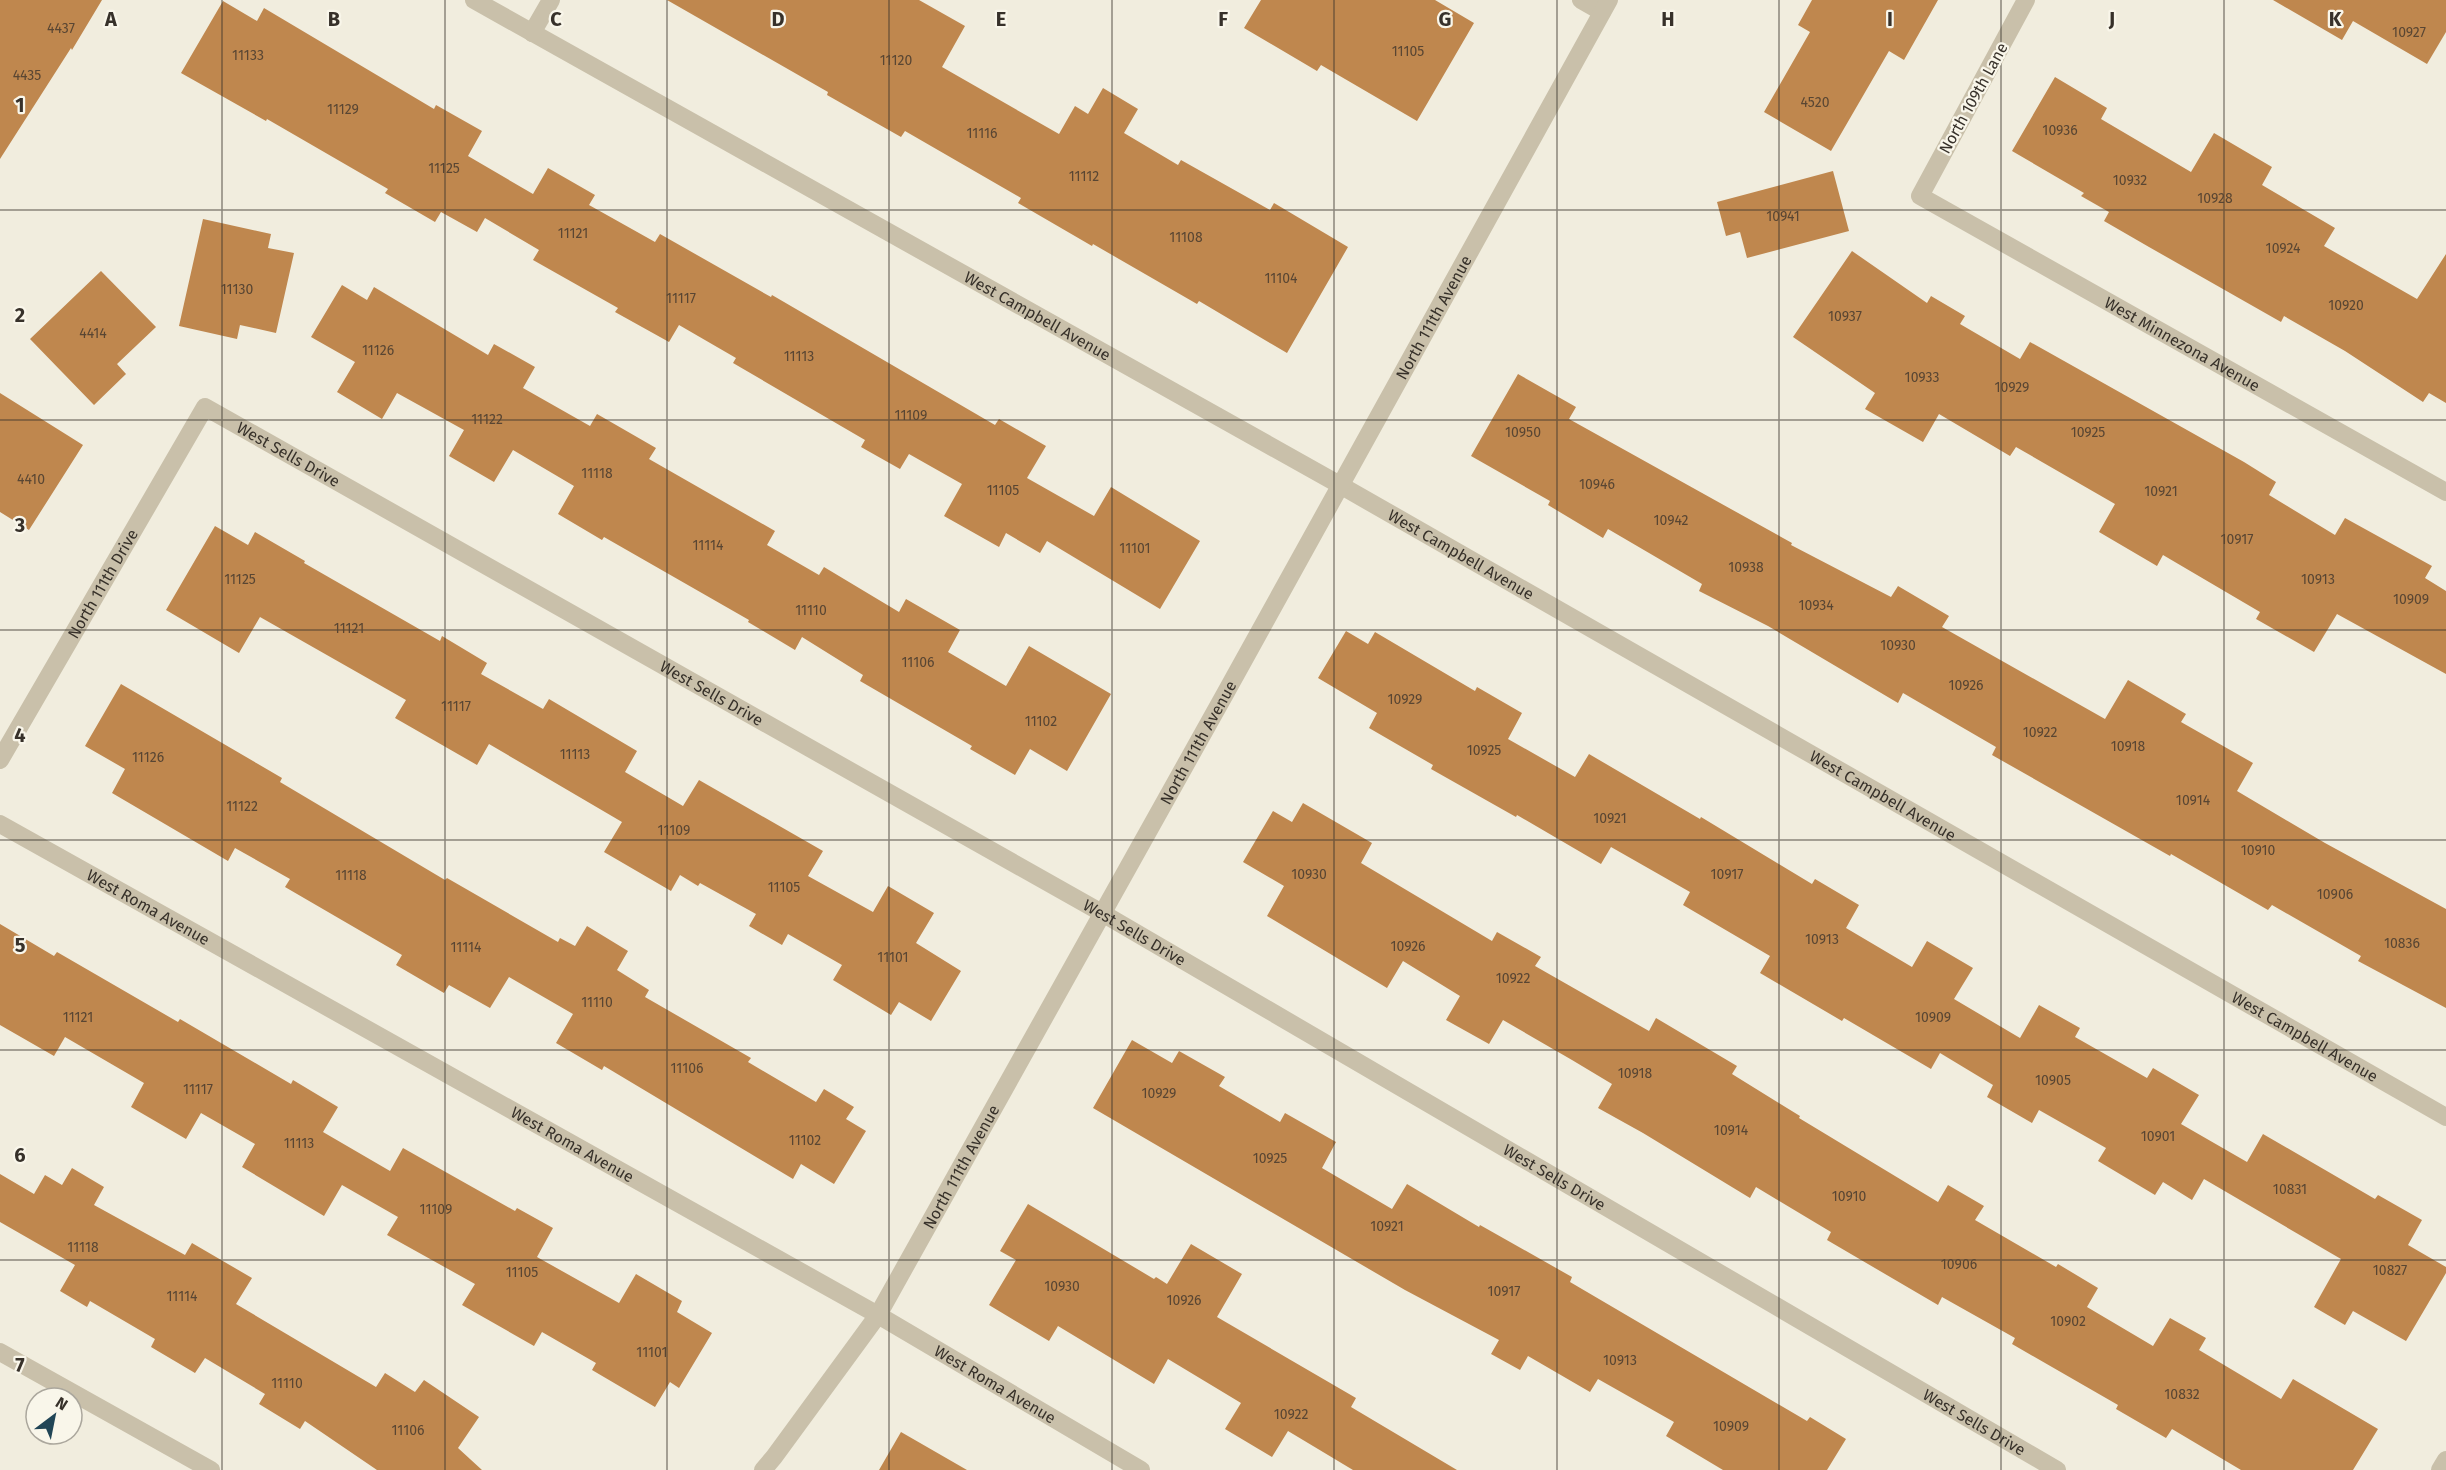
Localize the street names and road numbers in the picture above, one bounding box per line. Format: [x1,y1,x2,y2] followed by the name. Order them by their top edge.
[1935,39,2012,157] street label: North 109th Lane
[1392,252,1476,383] street label: North 111th Avenue
[961,267,1114,365] street label: West Campbell Avenue
[2101,293,2263,395] street label: West Minnezona Avenue
[233,418,343,491] street label: West Sells Drive
[1384,505,1537,604] street label: West Campbell Avenue
[64,526,142,642] street label: North 111th Drive
[657,657,766,730] street label: West Sells Drive
[1156,677,1241,808] street label: North 111th Avenue
[1806,747,1959,845] street label: West Campbell Avenue
[83,865,213,949] street label: West Roma Avenue
[1080,895,1189,970] street label: West Sells Drive
[2228,988,2381,1086] street label: West Campbell Avenue
[919,1102,1004,1232] street label: North 111th Avenue
[507,1103,637,1187] street label: West Roma Avenue
[1500,1140,1609,1215] street label: West Sells Drive
[931,1341,1059,1428] street label: West Roma Avenue
[1919,1385,2029,1460] street label: West Sells Drive

